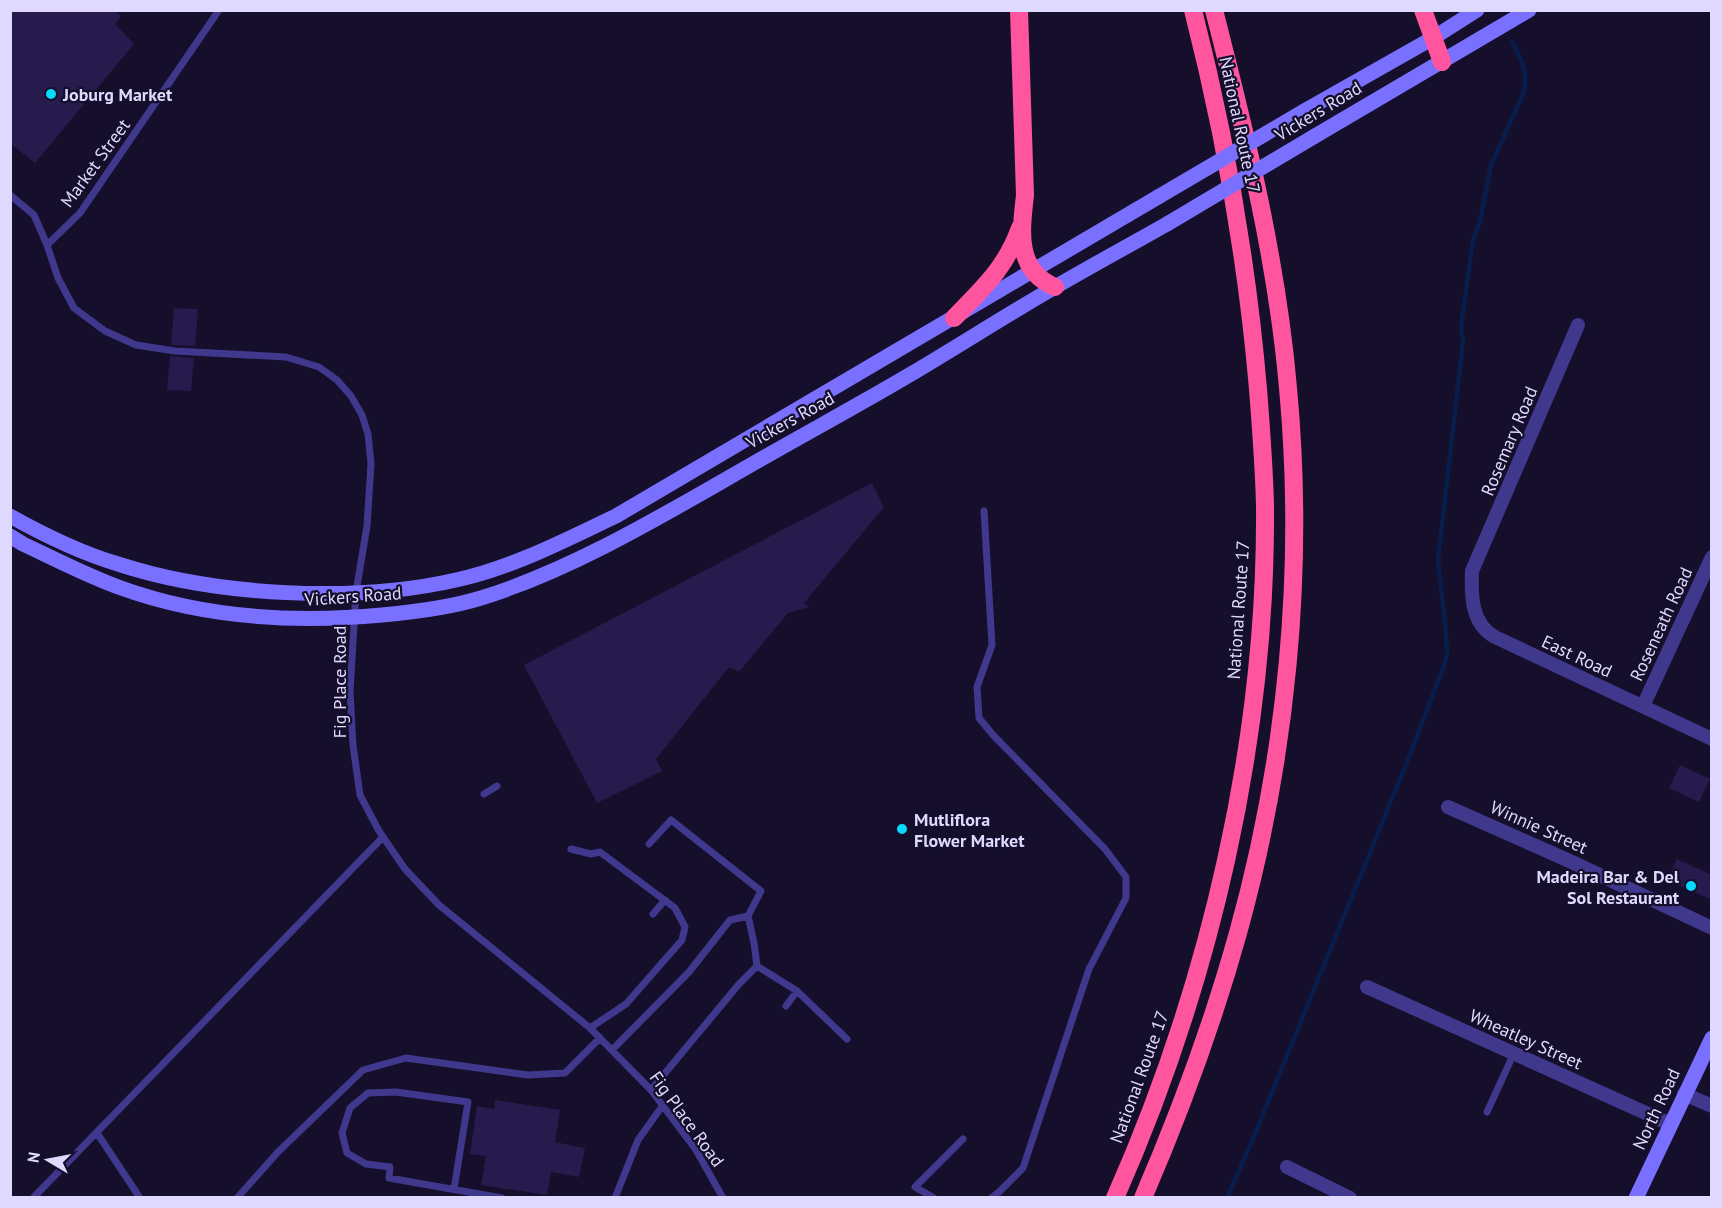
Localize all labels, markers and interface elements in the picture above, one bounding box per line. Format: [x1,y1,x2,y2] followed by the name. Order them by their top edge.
[1214,55,1266,195] street label: National Route 17
[1270,76,1366,146] street label: Vickers Road
[62,83,173,106] place label: Joburg Market
[44,87,58,101] marker: Joburg Market
[55,114,135,212] street label: Market Street
[1476,383,1542,499] street label: Rosemary Road
[741,386,838,454] street label: Vickers Road
[1222,540,1254,680] street label: National Route 17
[1625,563,1697,685] street label: Roseneath Road
[303,581,402,611] street label: Vickers Road
[328,626,351,738] street label: Fig Place Road
[1538,630,1616,682] street label: East Road
[1487,795,1591,859] street label: Winnie Street
[914,808,1025,852] place label: Mutliflora Flower Market
[895,822,909,836] marker: Mutliflora Flower Market
[1536,865,1680,909] place label: Madeira Bar & Del Sol Restaurant
[1684,879,1698,893] marker: Madeira Bar & Del Sol Restaurant
[1466,1004,1586,1074] street label: Wheatley Street
[1104,1008,1174,1146] street label: National Route 17
[1627,1065,1685,1153] street label: North Road
[645,1067,729,1171] street label: Fig Place Road
[18,1130,78,1190] north arrow
[22,1150,44,1164] text: N

